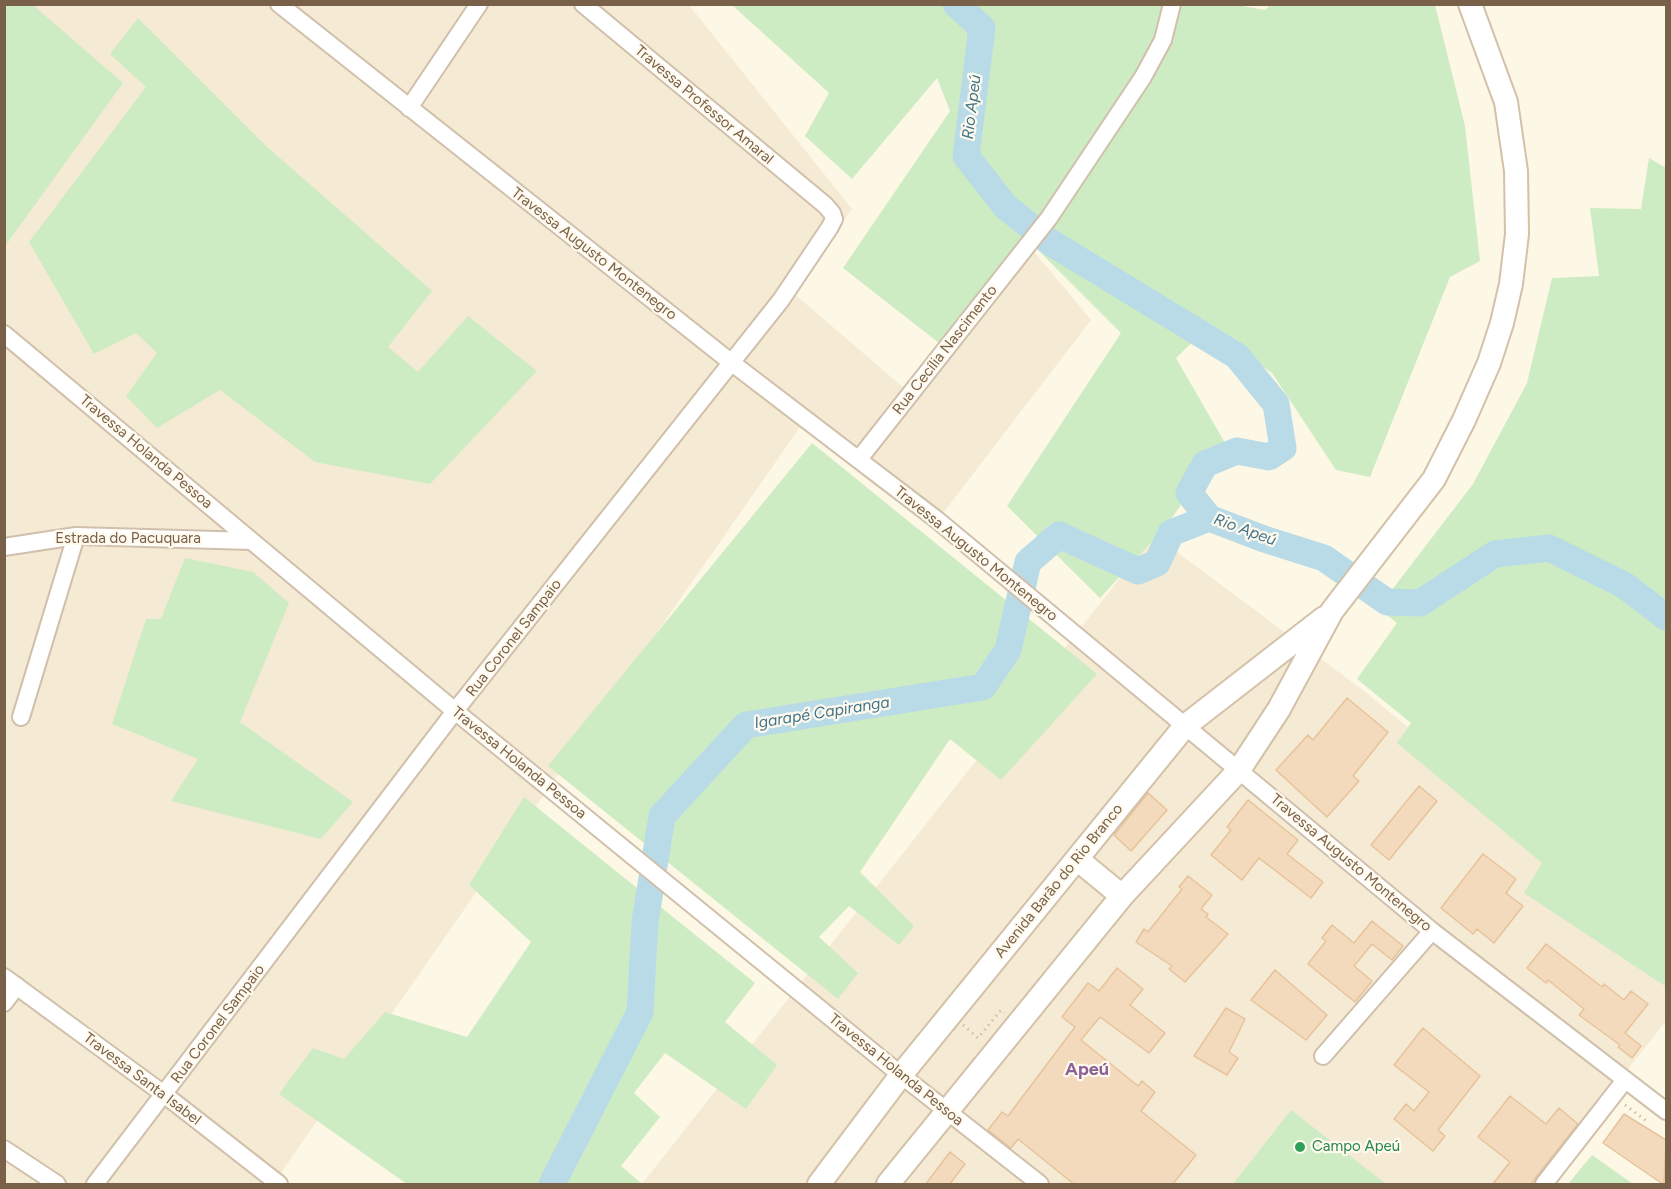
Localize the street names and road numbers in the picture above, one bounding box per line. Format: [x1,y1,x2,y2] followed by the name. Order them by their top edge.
[631,42,777,168] street label: Travessa Professor Amaral
[508,184,680,324] street label: Travessa Augusto Montenegro
[889,282,1001,418] street label: Rua Cecília Nascimento
[76,391,216,513] street label: Travessa Holanda Pessoa
[891,483,1061,625] street label: Travessa Augusto Montenegro
[55,530,201,548] street label: Estrada do Pacuquara
[462,576,566,700] street label: Rua Coronel Sampaio
[448,703,590,823] street label: Travessa Holanda Pessoa
[1267,790,1435,936] street label: Travessa Augusto Montenegro
[991,800,1127,962] street label: Avenida Barão do Rio Branco
[167,961,269,1087] street label: Rua Coronel Sampaio
[825,1010,967,1130] street label: Travessa Holanda Pessoa
[80,1029,204,1129] street label: Travessa Santa Isabel

